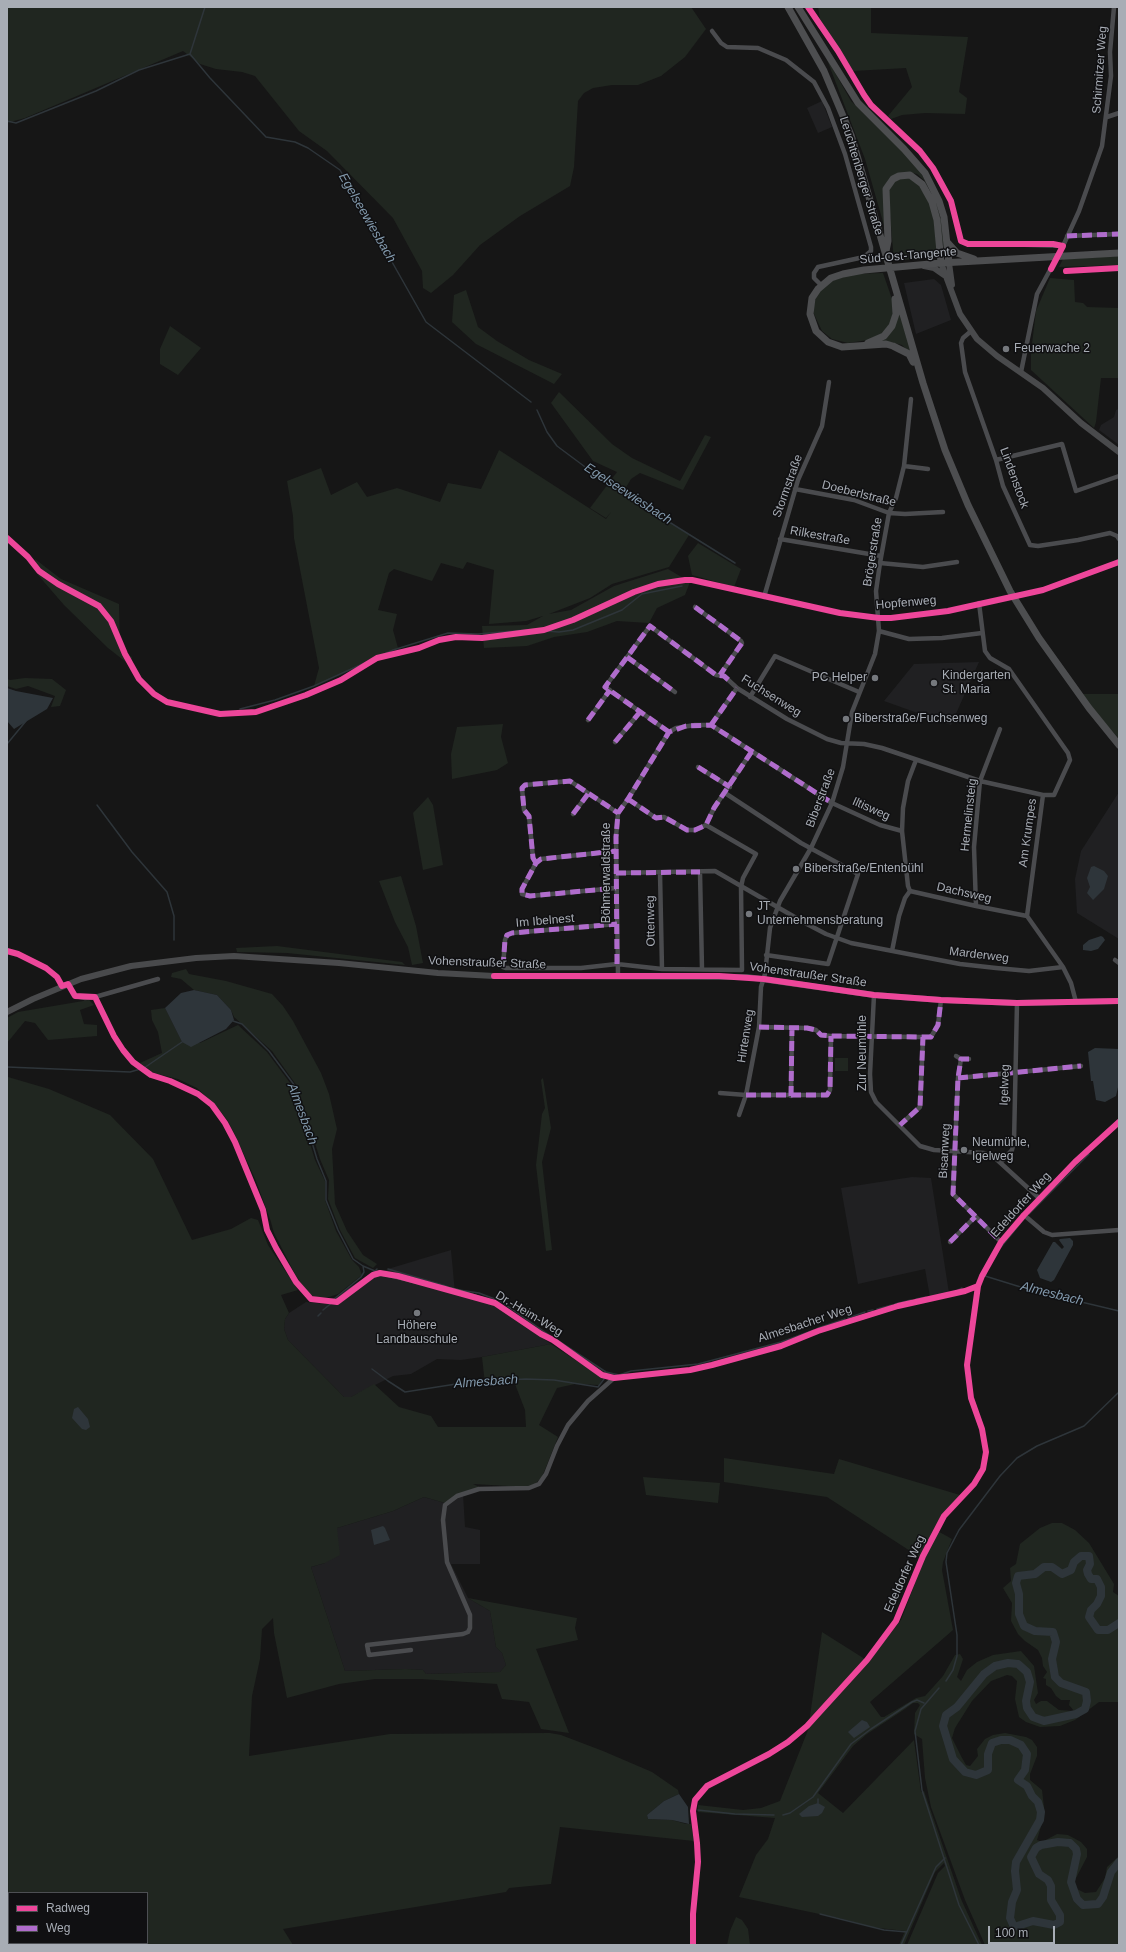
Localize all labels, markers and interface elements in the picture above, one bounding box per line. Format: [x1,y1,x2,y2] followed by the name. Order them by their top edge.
[1090,26,1110,114] street label: Schirmitzer Weg
[836,115,886,237] street label: Leuchtenberger Straße
[335,170,399,266] water label: Egelseewiesbach
[859,245,957,267] street label: Süd-Ost-Tangente
[1014,342,1090,356] place label: Feuerwache 2
[1001,344,1011,354] marker: Feuerwache 2
[996,445,1032,511] street label: Lindenstock
[770,453,806,519] street label: Stormstraße
[581,460,675,528] water label: Egelseewiesbach
[820,478,898,510] street label: Doeberlstraße
[860,516,886,588] street label: Brögerstraße
[789,524,851,548] street label: Rilkestraße
[875,593,937,613] street label: Hopfenweg
[942,669,1011,697] place label: Kindergarten St. Maria
[812,671,867,685] place label: PC Helper
[738,672,804,720] street label: Fuchsenweg
[870,673,880,683] marker: PC Helper
[929,678,939,688] marker: Kindergarten St. Maria
[854,712,987,726] place label: Biberstraße/Fuchsenweg
[841,714,851,724] marker: Biberstraße/Fuchsenweg
[803,766,839,830] street label: Biberstraße
[958,778,980,852] street label: Hermelinsteig
[850,794,892,824] street label: Iltisweg
[1016,798,1040,868] street label: Am Krumpes
[600,823,614,923] street label: Böhmerwaldstraße
[804,862,923,876] place label: Biberstraße/Entenbühl
[791,864,801,874] marker: Biberstraße/Entenbühl
[935,880,993,906] street label: Dachsweg
[643,895,659,947] street label: Ottenweg
[757,900,883,928] place label: JT Unternehmensberatung
[744,909,754,919] marker: JT Unternehmensberatung
[515,911,575,931] street label: Im Ibelnest
[948,944,1010,966] street label: Marderweg
[428,954,546,972] street label: Vohenstraußer Straße
[749,960,867,990] street label: Vohenstraußer Straße
[735,1008,757,1064] street label: Hirtenweg
[856,1015,870,1091] street label: Zur Neumühle
[997,1064,1013,1106] street label: Igelweg
[284,1081,320,1147] water label: Almesbach
[936,1123,954,1179] street label: Bisamweg
[972,1136,1030,1164] place label: Neumühle, Igelweg
[959,1145,969,1155] marker: Neumühle, Igelweg
[988,1169,1054,1241] street label: Edeldorfer Weg
[1019,1279,1085,1309] water label: Almesbach
[493,1288,565,1340] street label: Dr.-Heim-Weg
[756,1302,854,1346] street label: Almesbacher Weg
[412,1308,422,1318] marker: Höhere Landbauschule
[376,1319,458,1347] place label: Höhere Landbauschule
[453,1372,519,1392] water label: Almesbach
[882,1533,928,1615] street label: Edeldorfer Weg
[8,1892,148,1944] legend
[46,1901,90,1915] text: Radweg
[990,1918,1057,1944] scale bar
[46,1921,70,1935] text: Weg
[995,1926,1028,1940] text: 100 m

